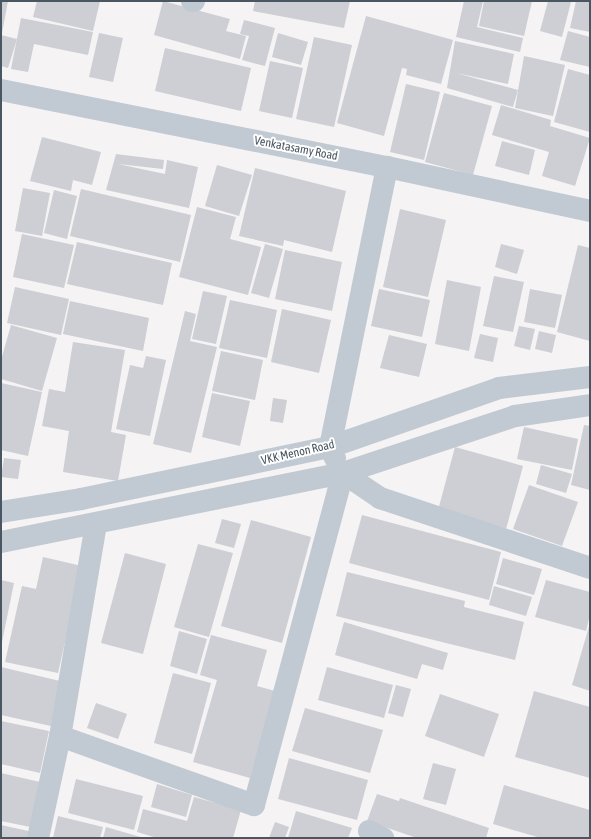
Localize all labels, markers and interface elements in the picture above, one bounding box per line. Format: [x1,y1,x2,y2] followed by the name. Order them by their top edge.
[253,134,339,164] street label: Venkatasamy Road
[260,438,336,468] street label: VKK Menon Road

